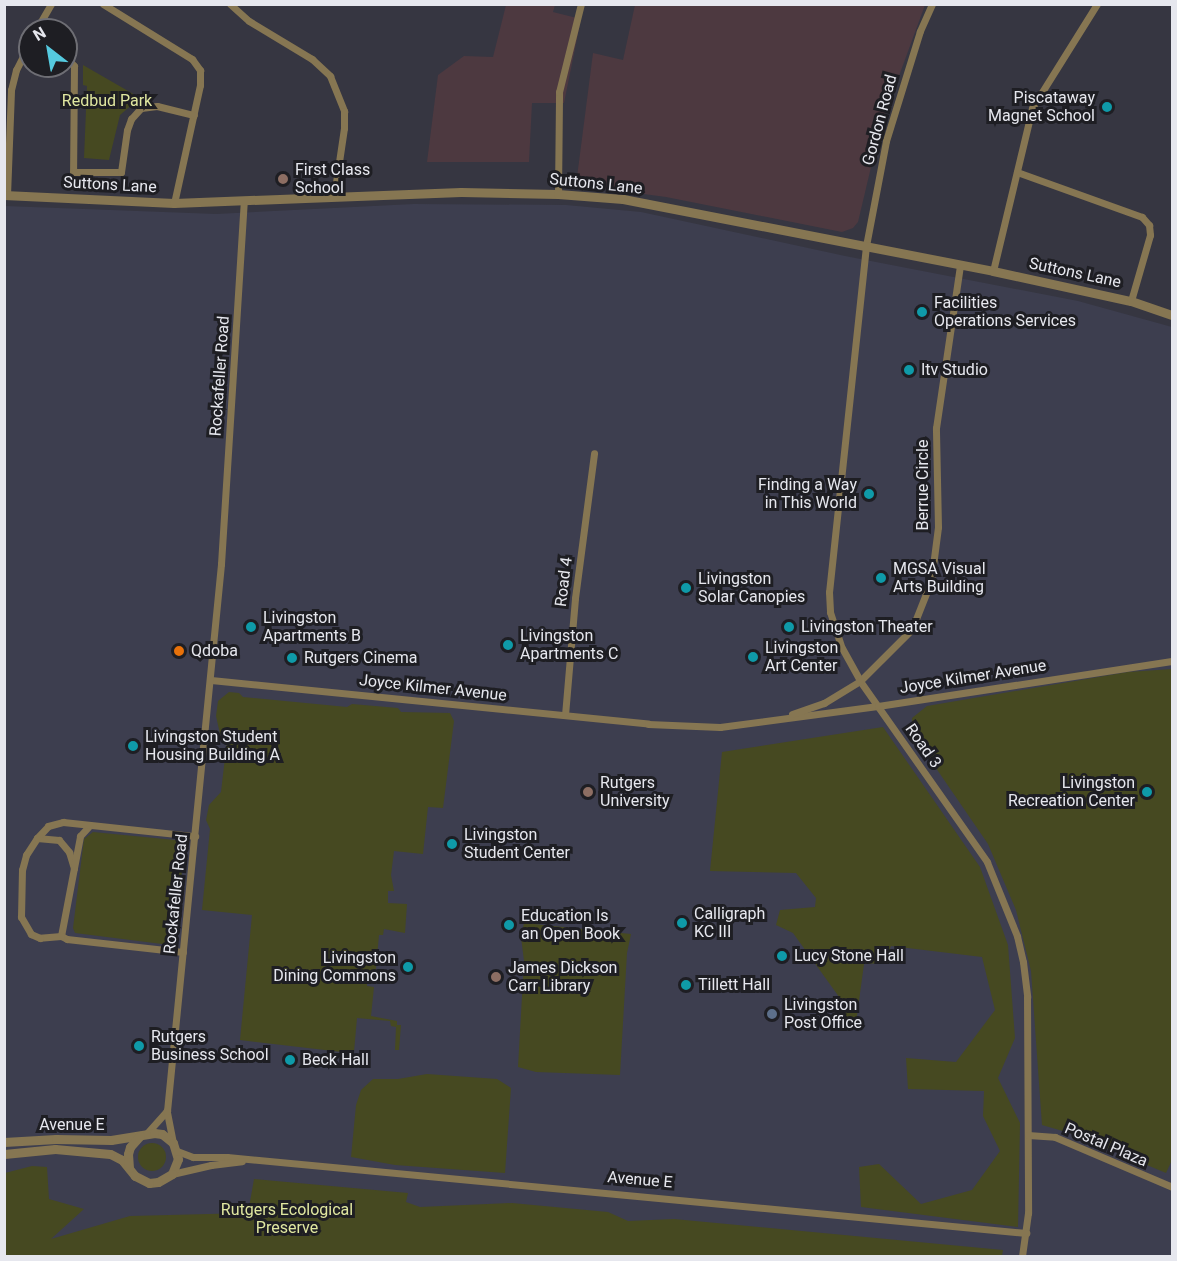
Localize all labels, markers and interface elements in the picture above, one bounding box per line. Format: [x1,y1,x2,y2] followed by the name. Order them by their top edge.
[18,18,78,78] north arrow
[30,23,49,45] text: N
[859,73,901,167] street label: Gordon Road
[988,88,1095,126] place label: Piscataway Magnet School
[62,91,152,111] park label: Redbud Park
[1100,100,1114,114] marker: Piscataway Magnet School
[295,160,370,198] place label: First Class School
[549,170,643,198] street label: Suttons Lane
[276,172,290,186] marker: First Class School
[63,173,157,197] street label: Suttons Lane
[1027,254,1123,292] street label: Suttons Lane
[934,293,1076,331] place label: Facilities Operations Services
[915,305,929,319] marker: Facilities Operations Services
[206,315,234,437] street label: Rockafeller Road
[921,360,988,380] place label: Itv Studio
[902,363,916,377] marker: Itv Studio
[913,440,933,530] street label: Berrue Circle
[758,475,857,513] place label: Finding a Way in This World
[862,487,876,501] marker: Finding a Way in This World
[551,556,577,608] street label: Road 4
[893,559,986,597] place label: MGSA Visual Arts Building
[698,569,805,607] place label: Livingston Solar Canopies
[874,571,888,585] marker: MGSA Visual Arts Building
[679,581,693,595] marker: Livingston Solar Canopies
[263,608,361,646] place label: Livingston Apartments B
[801,617,933,637] place label: Livingston Theater
[244,620,258,634] marker: Livingston Apartments B
[782,620,796,634] marker: Livingston Theater
[520,626,618,664] place label: Livingston Apartments C
[501,638,515,652] marker: Livingston Apartments C
[765,638,838,676] place label: Livingston Art Center
[191,641,238,661] place label: Qdoba
[172,644,186,658] marker: Qdoba
[304,648,417,668] place label: Rutgers Cinema
[746,650,760,664] marker: Livingston Art Center
[285,651,299,665] marker: Rutgers Cinema
[898,656,1048,698] street label: Joyce Kilmer Avenue
[358,671,508,705] street label: Joyce Kilmer Avenue
[901,720,945,772] street label: Road 3
[145,727,280,765] place label: Livingston Student Housing Building A
[126,739,140,753] marker: Livingston Student Housing Building A
[600,773,670,811] place label: Rutgers University
[1008,773,1135,811] place label: Livingston Recreation Center
[581,785,595,799] marker: Rutgers University
[1140,785,1154,799] marker: Livingston Recreation Center
[464,825,570,863] place label: Livingston Student Center
[160,833,192,955] street label: Rockafeller Road
[445,837,459,851] marker: Livingston Student Center
[694,904,765,942] place label: Calligraph KC III
[521,906,620,944] place label: Education Is an Open Book
[675,916,689,930] marker: Calligraph KC III
[502,918,516,932] marker: Education Is an Open Book
[794,946,904,966] place label: Lucy Stone Hall
[273,948,396,986] place label: Livingston Dining Commons
[775,949,789,963] marker: Lucy Stone Hall
[508,958,617,996] place label: James Dickson Carr Library
[401,960,415,974] marker: Livingston Dining Commons
[489,970,503,984] marker: James Dickson Carr Library
[698,975,770,995] place label: Tillett Hall
[679,978,693,992] marker: Tillett Hall
[784,995,862,1033] place label: Livingston Post Office
[765,1007,779,1021] marker: Livingston Post Office
[151,1027,269,1065] place label: Rutgers Business School
[132,1039,146,1053] marker: Rutgers Business School
[302,1050,369,1070] place label: Beck Hall
[283,1053,297,1067] marker: Beck Hall
[39,1115,105,1135] street label: Avenue E
[1062,1119,1150,1171] street label: Postal Plaza
[607,1168,673,1192] street label: Avenue E
[221,1200,353,1238] park label: Rutgers Ecological Preserve

